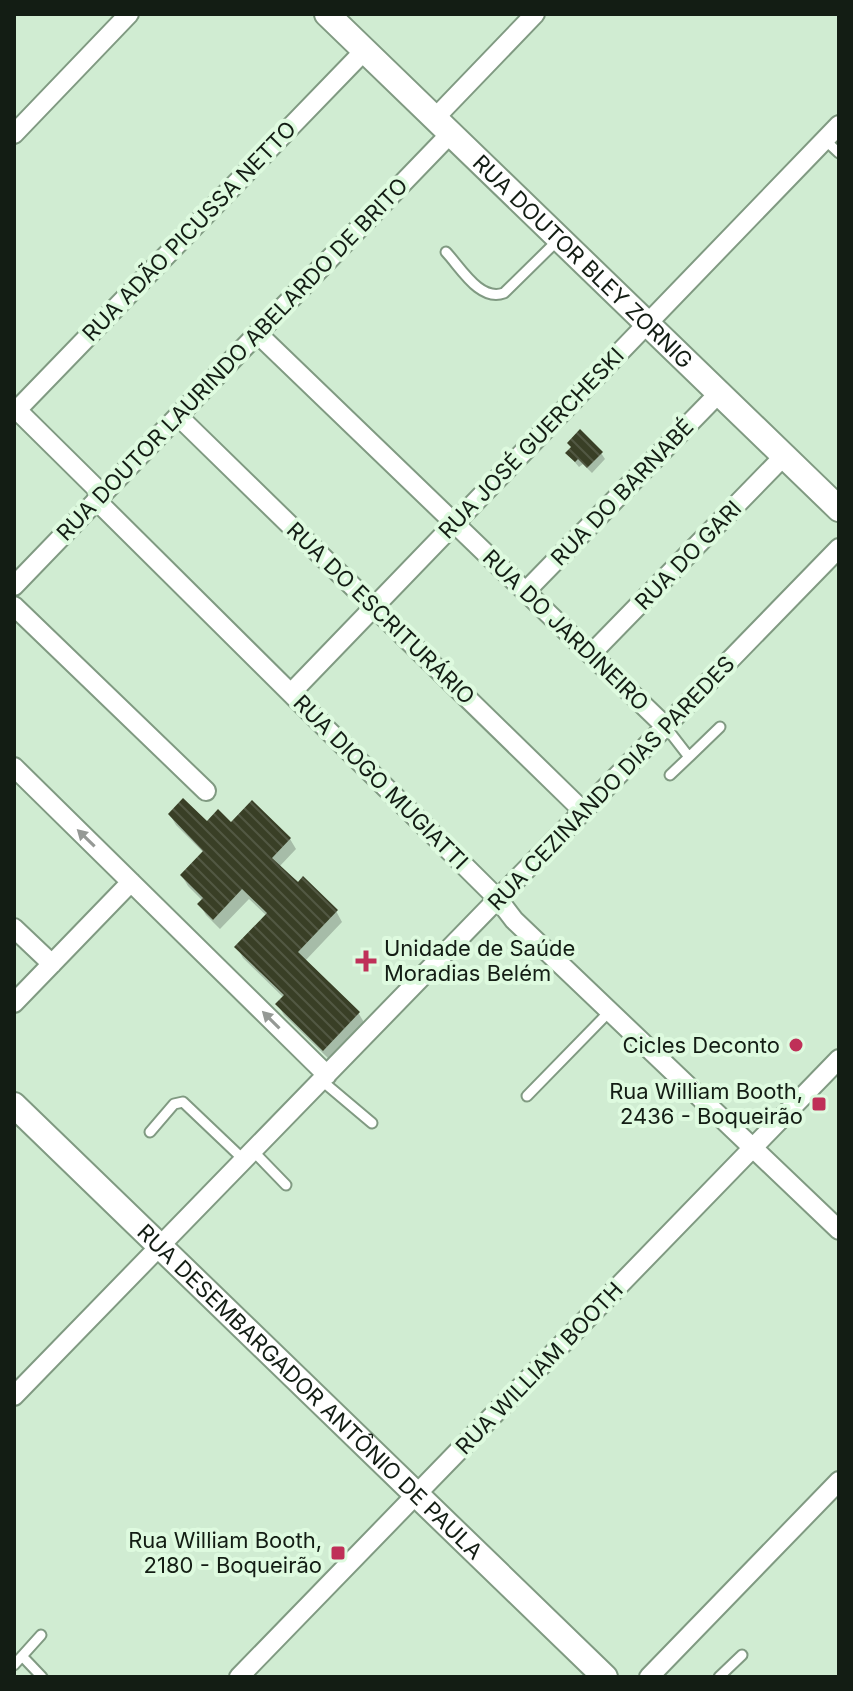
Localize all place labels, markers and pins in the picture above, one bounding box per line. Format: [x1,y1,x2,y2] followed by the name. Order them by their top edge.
[384,935,575,986] place label: Unidade de Saúde Moradias Belém
[355,950,377,972] marker: Unidade de Saúde Moradias Belém
[622,1032,780,1058] place label: Cicles Deconto
[787,1036,805,1054] marker: Cicles Deconto
[609,1078,803,1129] place label: Rua William Booth, 2436 - Boqueirão
[810,1095,828,1113] marker: Rua William Booth, 2436 - Boqueirão
[128,1527,322,1578] place label: Rua William Booth, 2180 - Boqueirão
[329,1544,347,1562] marker: Rua William Booth, 2180 - Boqueirão

